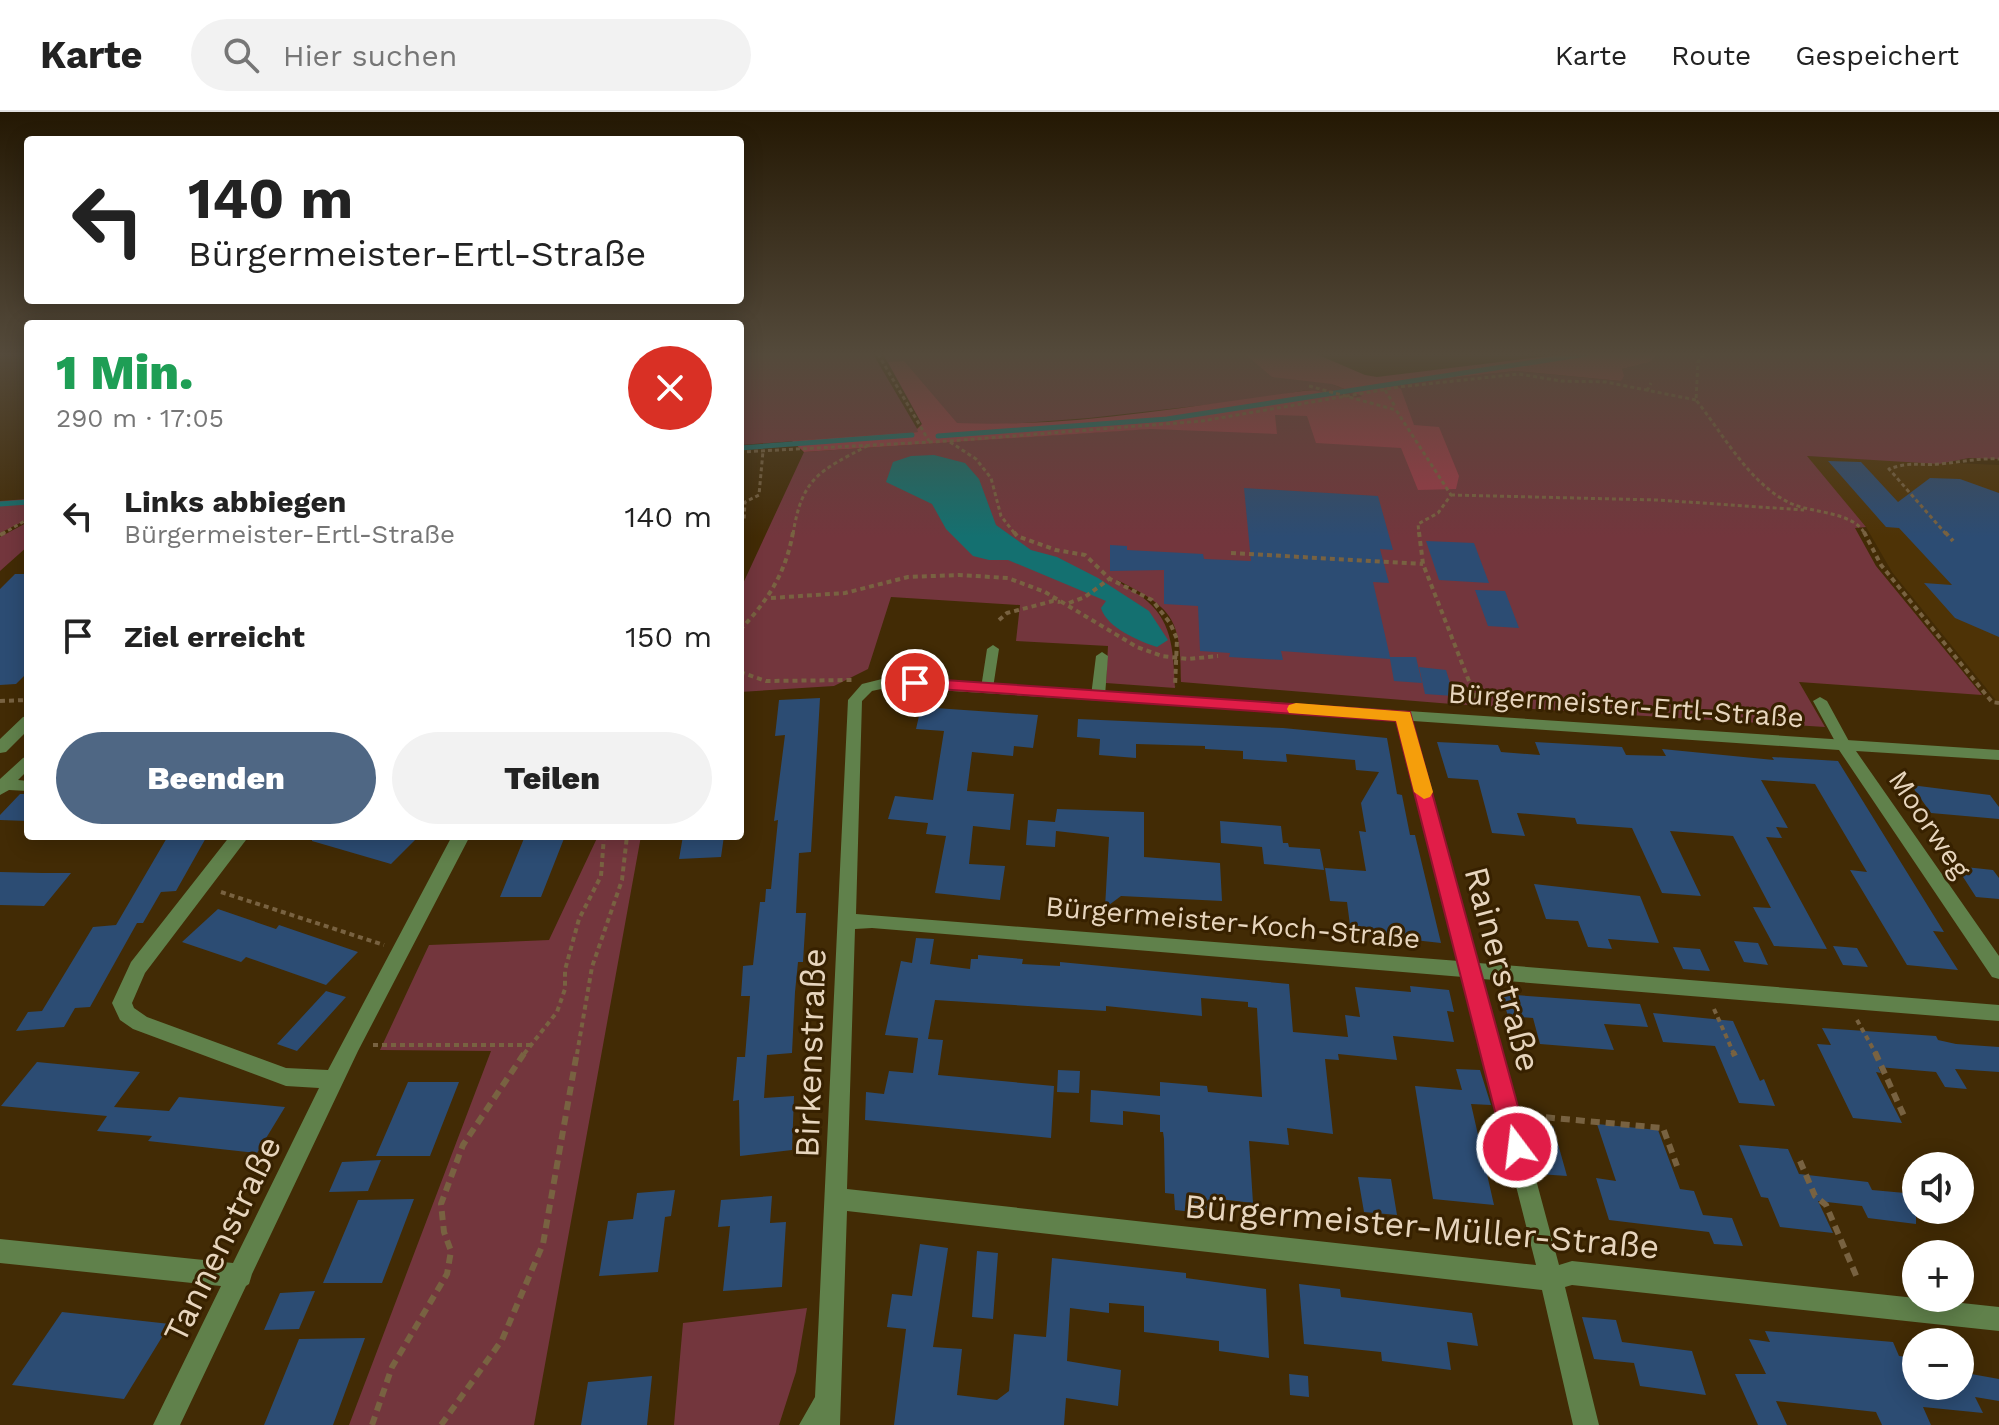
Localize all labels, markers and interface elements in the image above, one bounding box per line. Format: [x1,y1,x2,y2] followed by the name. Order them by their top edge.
[191,19,751,91] search box
[40,33,143,77] text: Karte
[219,33,263,77] icon: search
[283,38,457,73] text: Hier suchen
[1555,39,1627,72] text: Karte
[1671,39,1751,72] text: Route
[1795,39,1959,72] text: Gespeichert
[188,166,353,232] text: 140 m
[56,168,160,272] icon: left
[188,233,646,275] text: Bürgermeister-Ertl-Straße
[56,344,193,401] text: 1 Min.
[628,346,712,430] button: close
[56,403,224,433] text: 290 m · 17:05
[124,484,346,519] text: Links abbiegen
[56,494,100,538] icon: left
[624,499,712,534] text: 140 m
[124,519,455,549] text: Bürgermeister-Ertl-Straße
[56,614,100,658] icon: arrive
[124,619,305,654] text: Ziel erreicht
[625,619,712,654] text: 150 m
[881,649,949,717] pin
[893,661,937,705] icon: arrive
[1447,677,1805,734] street label: Bürgermeister-Ertl-Straße
[56,732,376,824] button: Beenden
[392,732,712,824] button: Teilen
[1882,764,1978,884] street label: Moorweg
[1456,862,1550,1076] street label: Rainerstraße
[1044,890,1422,955] street label: Bürgermeister-Koch-Straße
[786,947,834,1159] street label: Birkenstraße
[1475,1105,1559,1189] position arrow
[155,1129,289,1349] street label: Tannenstraße
[1902,1152,1974,1400] map controls
[1902,1152,1974,1224] button: sound
[1183,1185,1661,1267] street label: Bürgermeister-Müller-Straße
[1902,1240,1974,1312] button: +
[1902,1328,1974,1400] button: −

